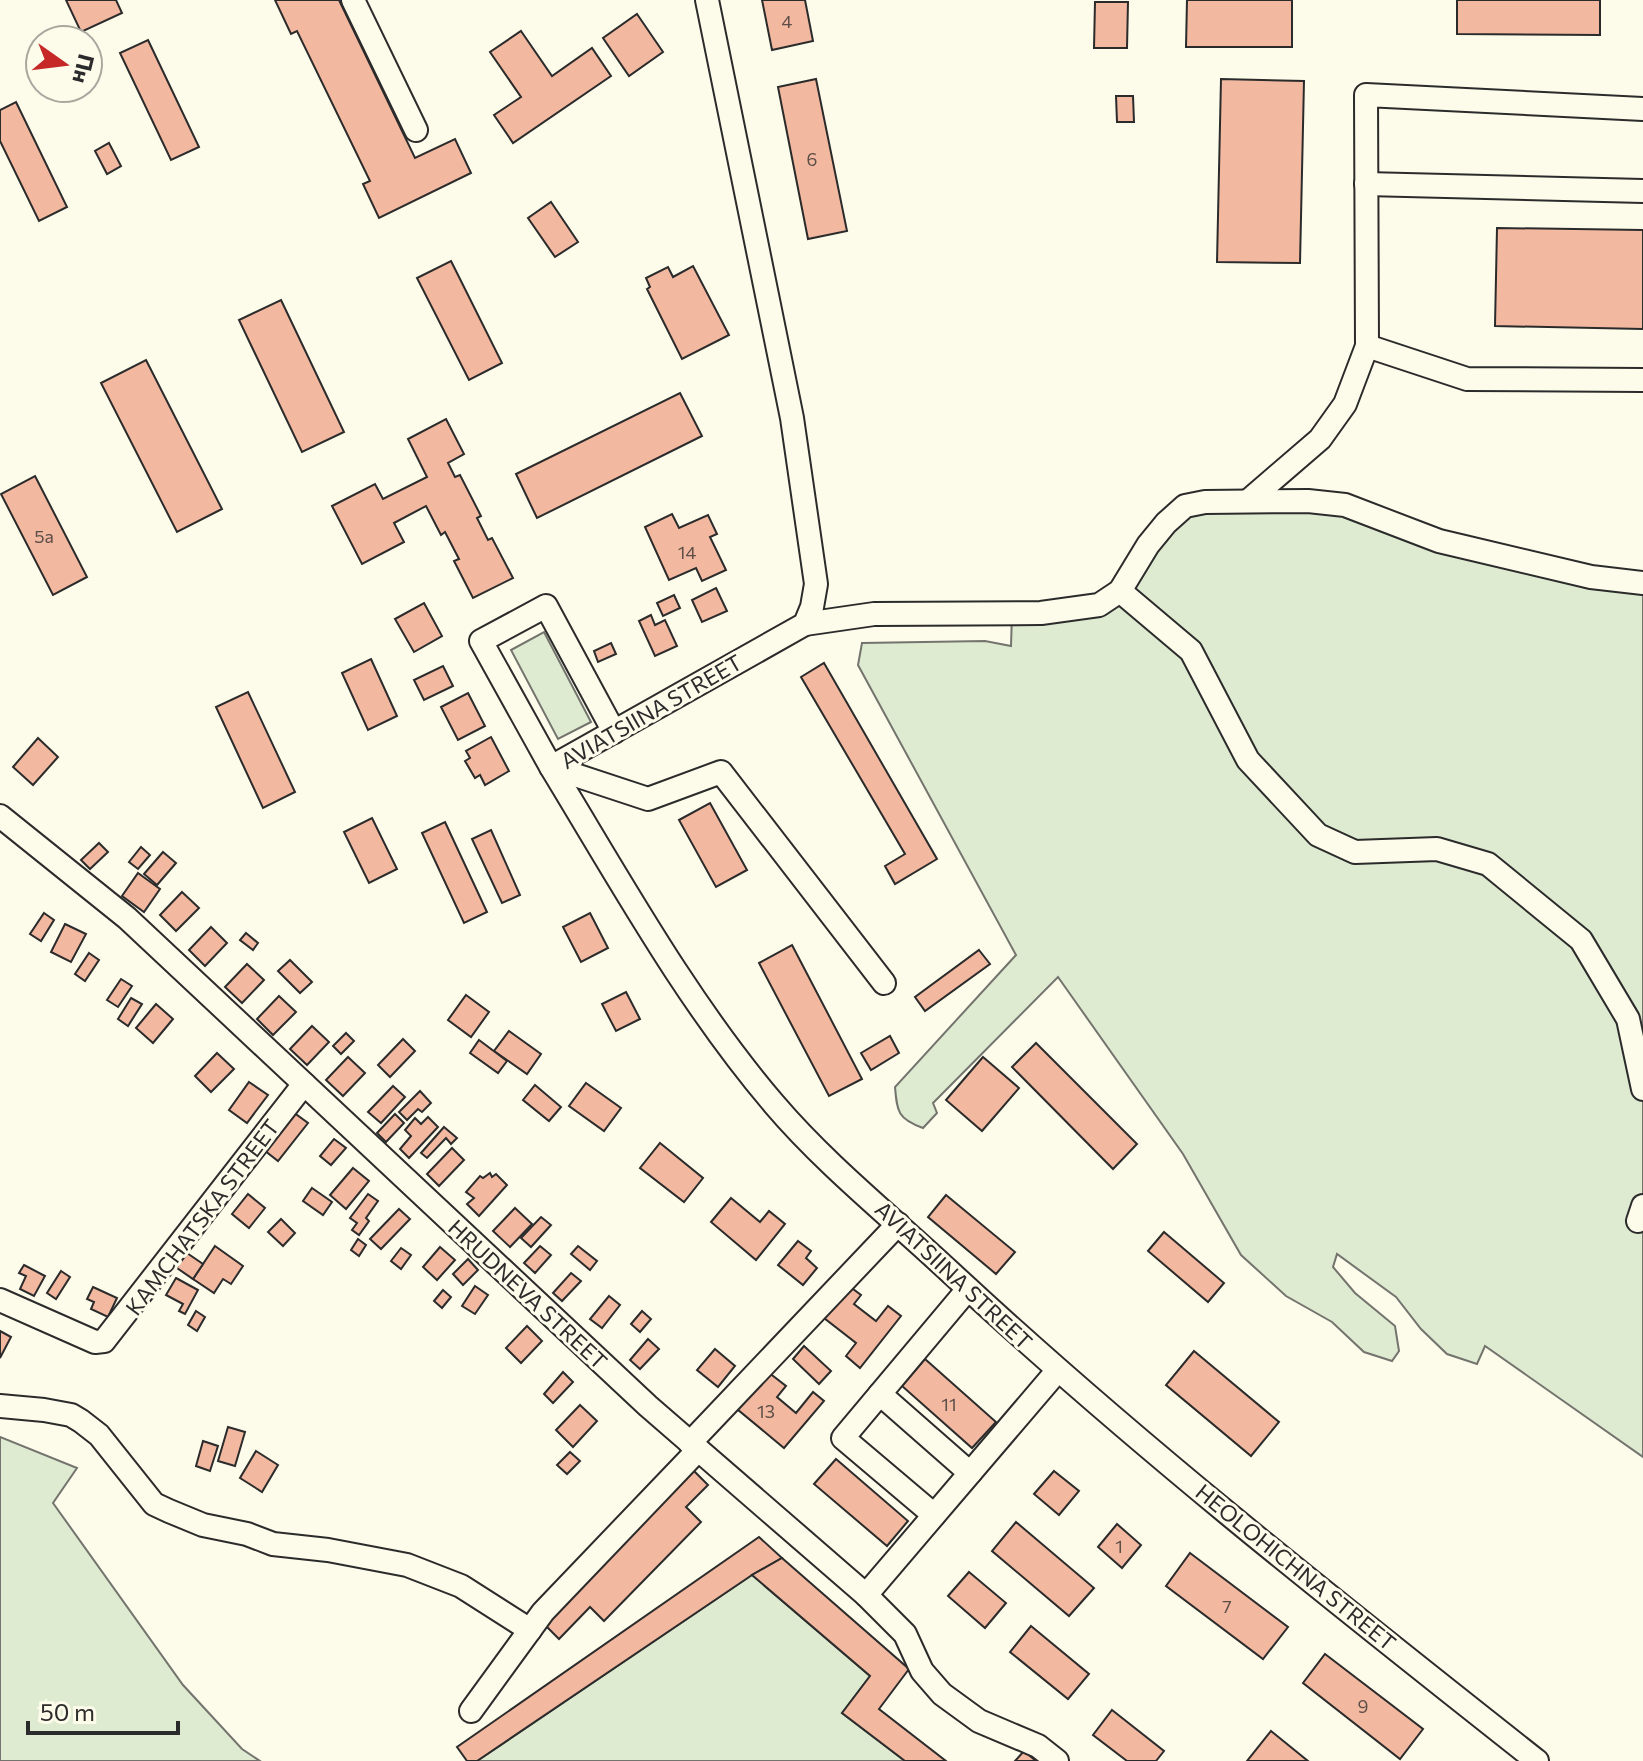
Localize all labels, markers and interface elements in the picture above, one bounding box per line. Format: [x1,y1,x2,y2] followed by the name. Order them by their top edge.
[782,10,793,32] house number: 4
[24,24,104,104] north arrow
[67,52,101,86] text: Пн
[807,148,817,170] house number: 6
[34,525,54,547] house number: 5а
[678,541,696,563] house number: 14
[555,648,747,774] street label: AVIATSIINA STREET
[120,1114,284,1320] street label: KAMCHATSKA STREET
[870,1195,1038,1355] street label: AVIATSIINA STREET
[443,1213,613,1375] street label: HRUDNEVA STREET
[941,1393,957,1415] house number: 11
[757,1400,775,1422] house number: 13
[1191,1478,1401,1656] street label: HEOLOHICHNA STREET
[1115,1535,1123,1557] house number: 1
[1222,1595,1232,1617] house number: 7
[28,1685,178,1735] scale bar
[1358,1695,1368,1717] house number: 9
[40,1697,95,1726] text: 50 m

